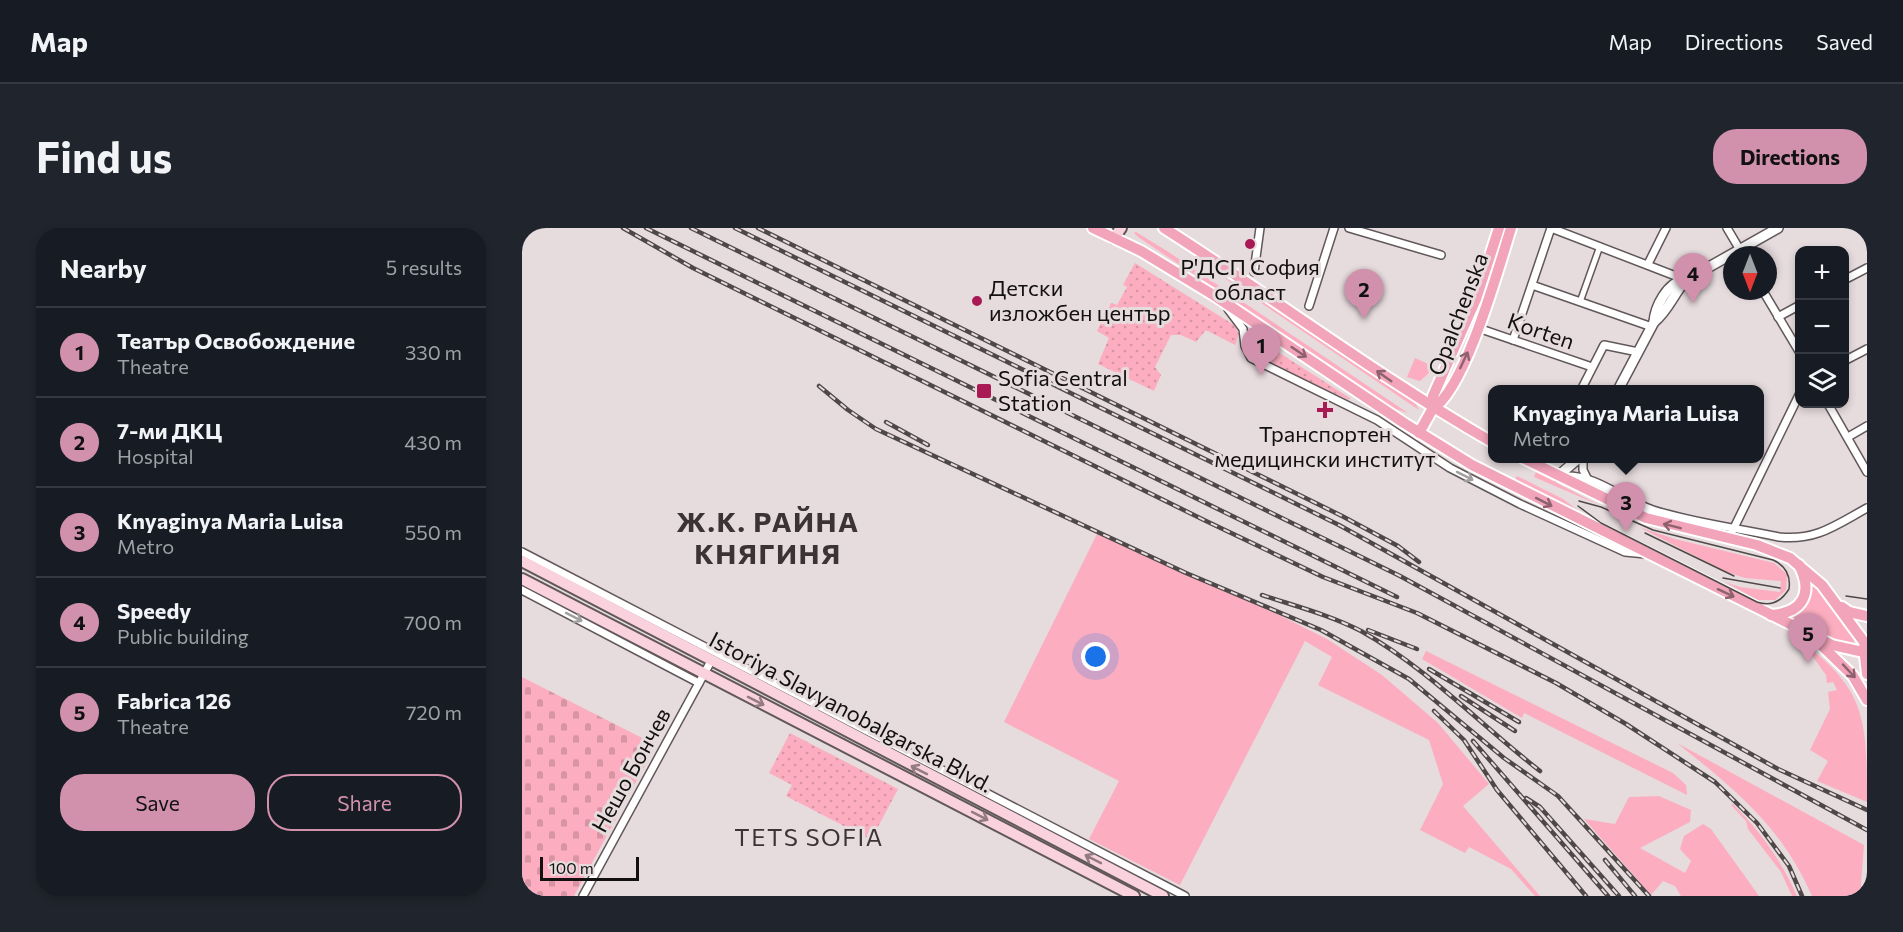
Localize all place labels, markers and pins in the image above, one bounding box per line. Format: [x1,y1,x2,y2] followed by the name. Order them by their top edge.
[1243,237,1257,251] marker: Р'ДСП София област
[1180,253,1320,305] place label: Р'ДСП София област
[1674,254,1712,303] pin: 4
[1344,270,1384,319] pin: 2
[989,274,1171,326] place label: Детски изложбен център
[970,294,984,308] marker: Детски изложбен център
[1242,326,1280,375] pin: 1
[998,364,1128,416] place label: Sofia Central Station
[975,382,993,400] marker: Sofia Central Station
[1316,401,1334,419] marker: Транспортен медицински институт
[1214,420,1436,472] place label: Транспортен медицински институт
[1606,482,1646,532] pin: 3
[1788,614,1828,663] pin: 5

